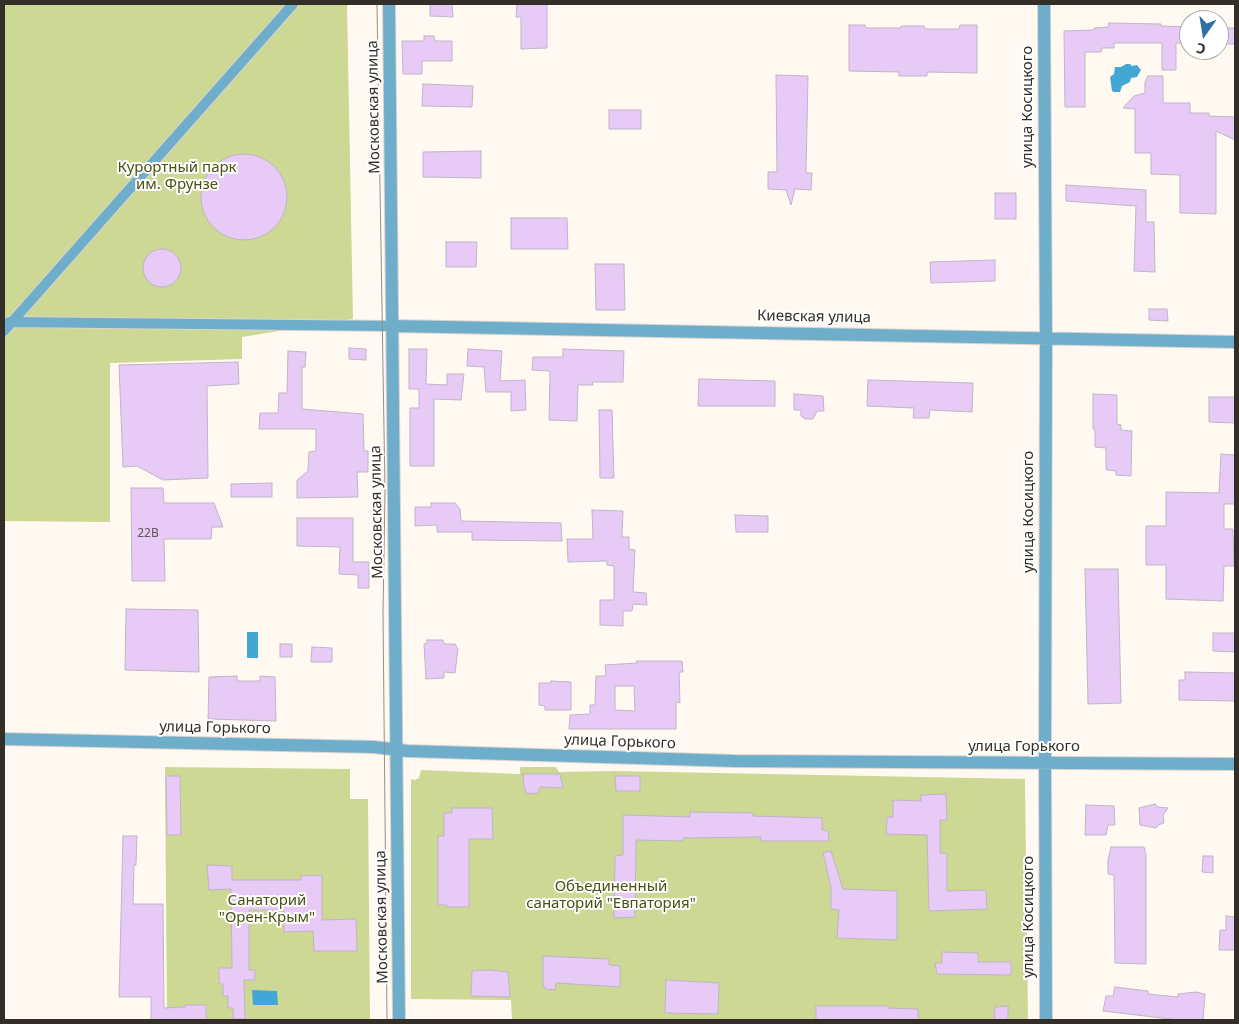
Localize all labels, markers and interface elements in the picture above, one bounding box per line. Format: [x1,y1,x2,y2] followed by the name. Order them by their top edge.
[1179,10,1229,60] north arrow
[1194,39,1207,59] text: С
[364,40,384,174] street label: Московская улица
[1019,46,1037,168] street label: улица Косицкого
[117,159,237,194] park label: Курортный парк им. Фрунзе
[757,307,871,327] street label: Киевская улица
[367,445,387,579] street label: Московская улица
[1020,451,1038,573] street label: улица Косицкого
[137,527,159,541] house number: 22В
[159,718,271,738] street label: улица Горького
[564,731,676,753] street label: улица Горького
[968,738,1080,756] street label: улица Горького
[372,850,392,984] street label: Московская улица
[1020,856,1038,978] street label: улица Косицкого
[526,878,696,913] park label: Объединенный санаторий "Евпатория"
[219,892,315,927] park label: Санаторий "Орен-Крым"

